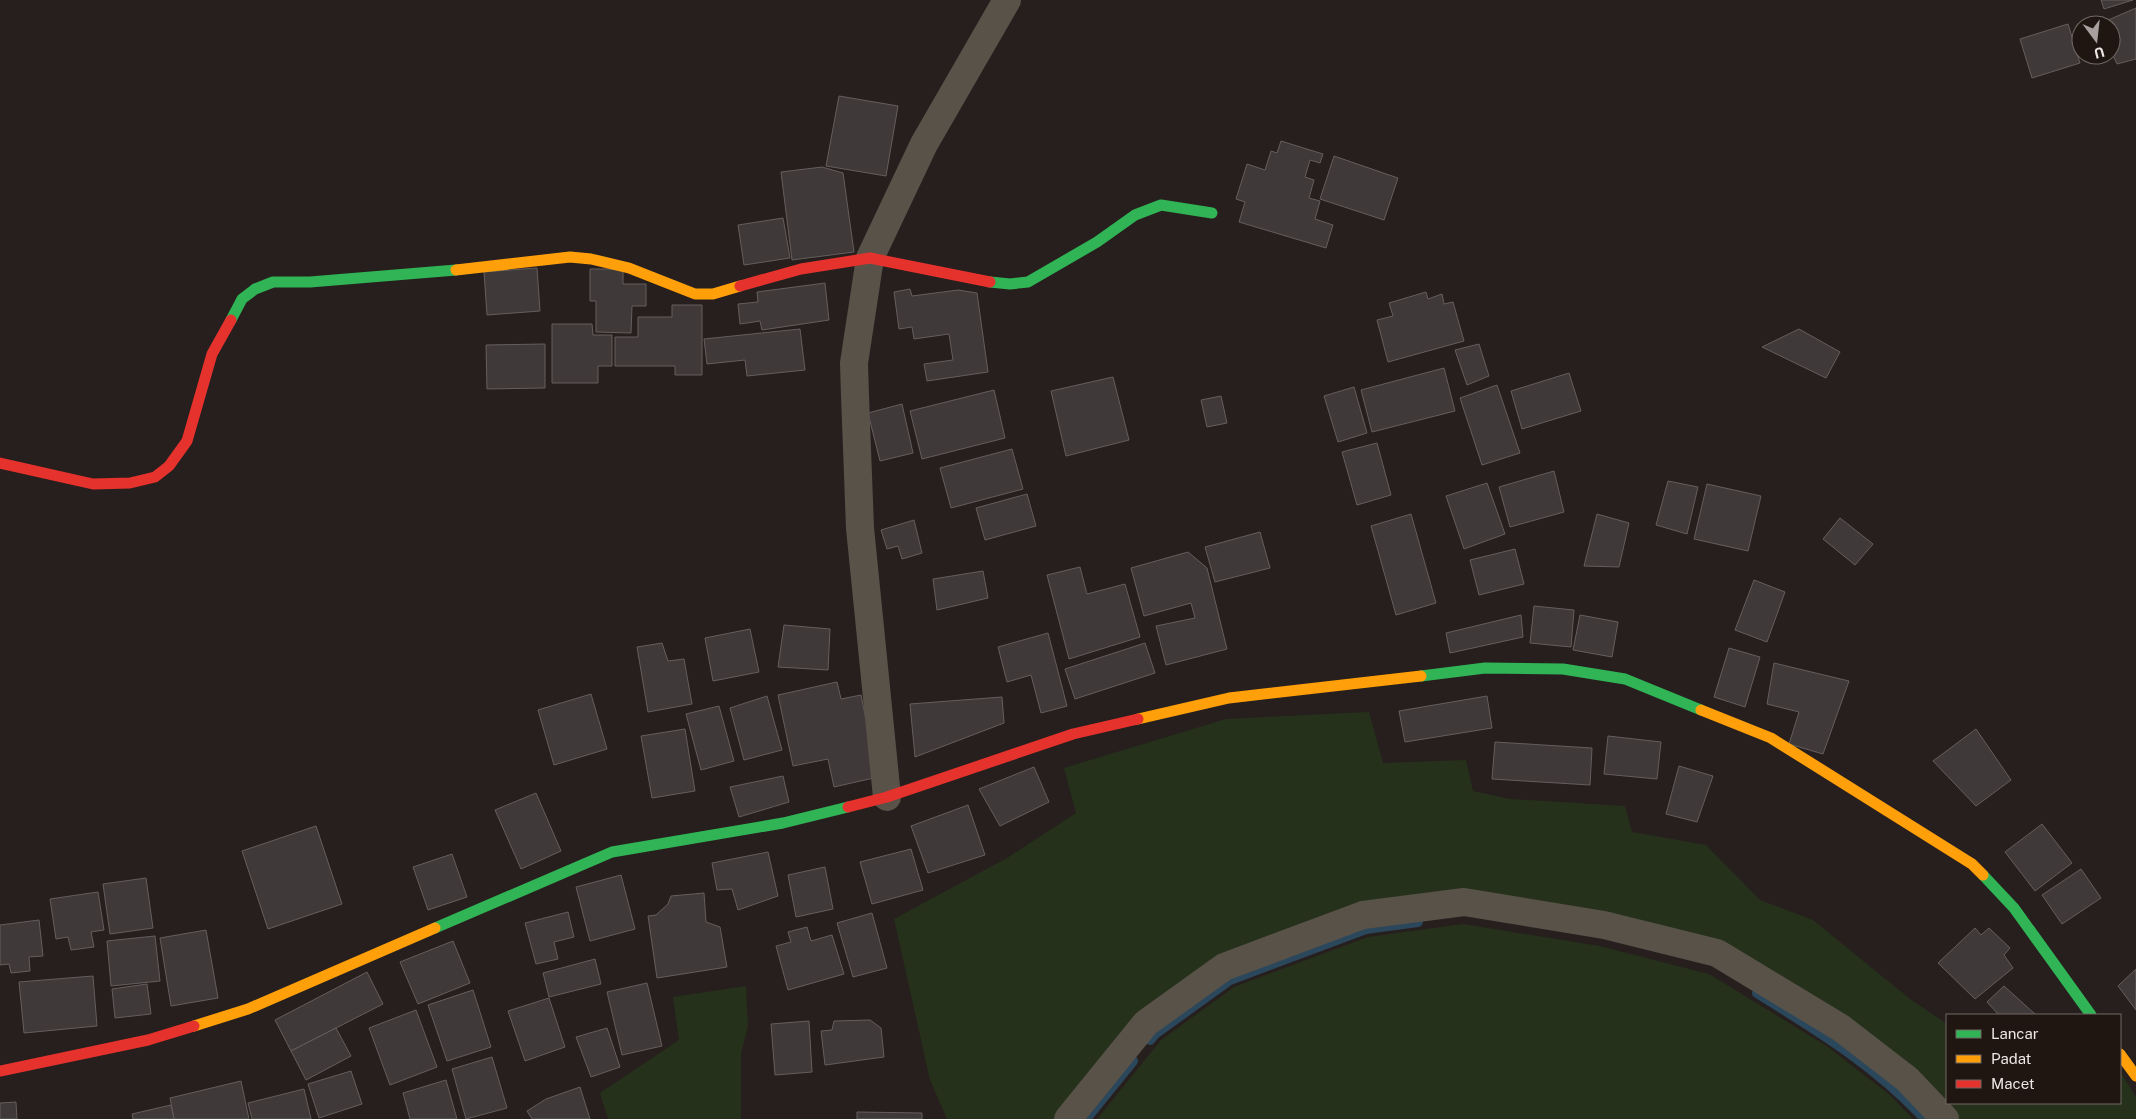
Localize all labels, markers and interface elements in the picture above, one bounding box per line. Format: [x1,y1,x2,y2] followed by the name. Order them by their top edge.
[2071,15,2121,65] north arrow
[2092,44,2106,62] text: U
[1946,1014,2121,1104] legend
[1991,1025,2039,1042] text: Lancar
[1991,1050,2032,1067] text: Padat
[1991,1075,2035,1092] text: Macet

